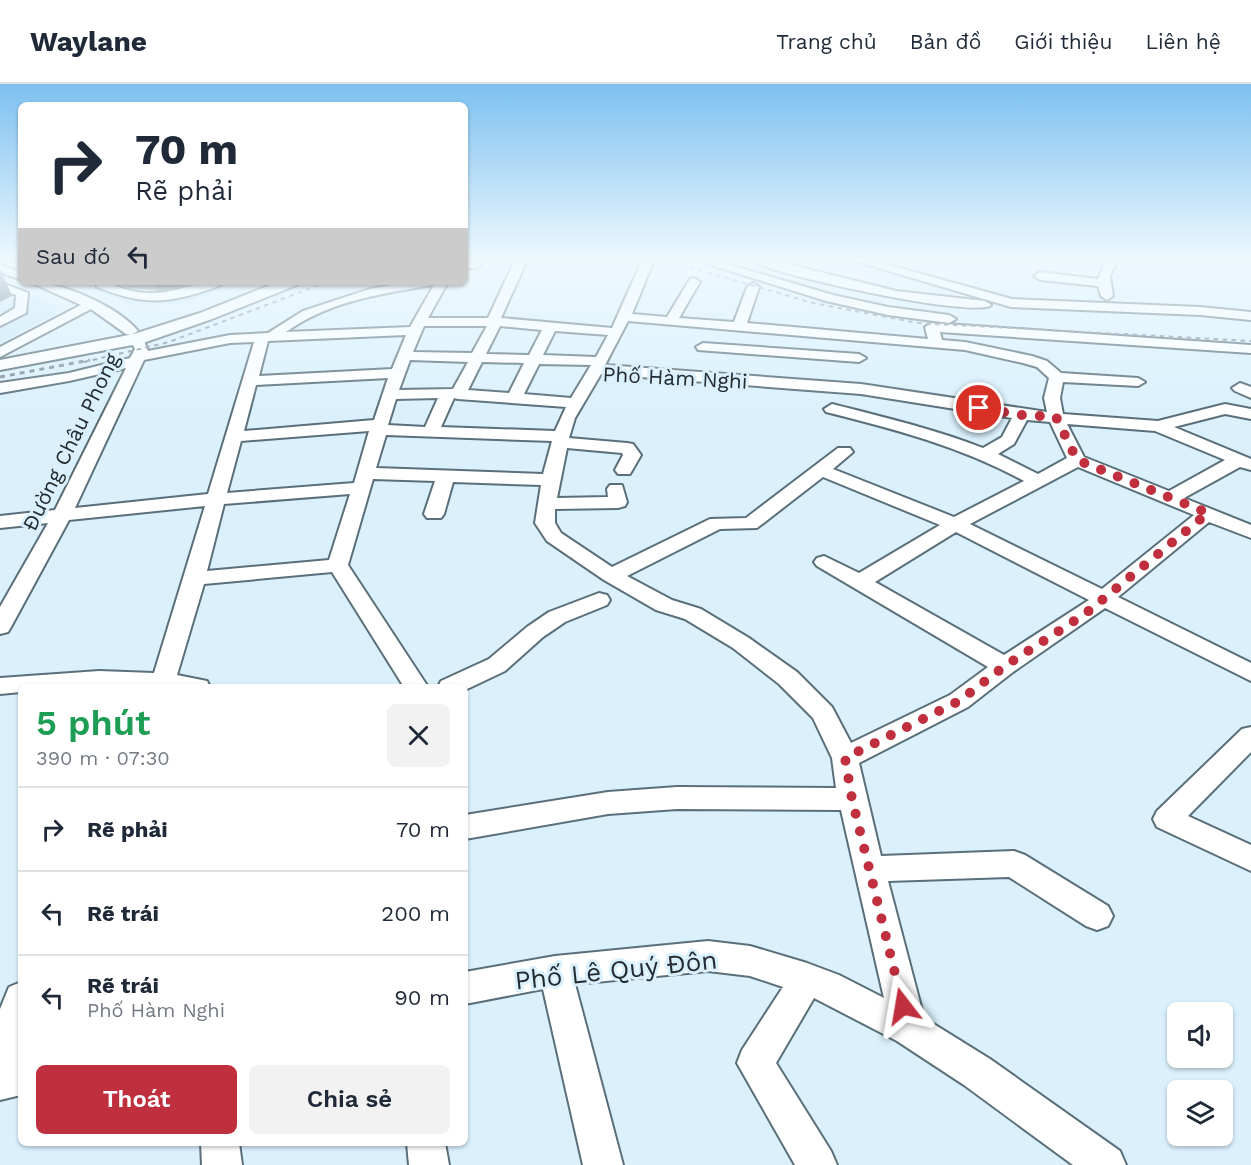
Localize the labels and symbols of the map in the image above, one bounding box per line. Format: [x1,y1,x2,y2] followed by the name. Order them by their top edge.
[17,348,125,535] street label: Đường Châu Phong
[602,361,748,394] street label: Phố Hàm Nghi
[953,382,1004,433] pin
[513,944,719,996] street label: Phố Lê Quý Đôn
[871,974,935,1038] position arrow

